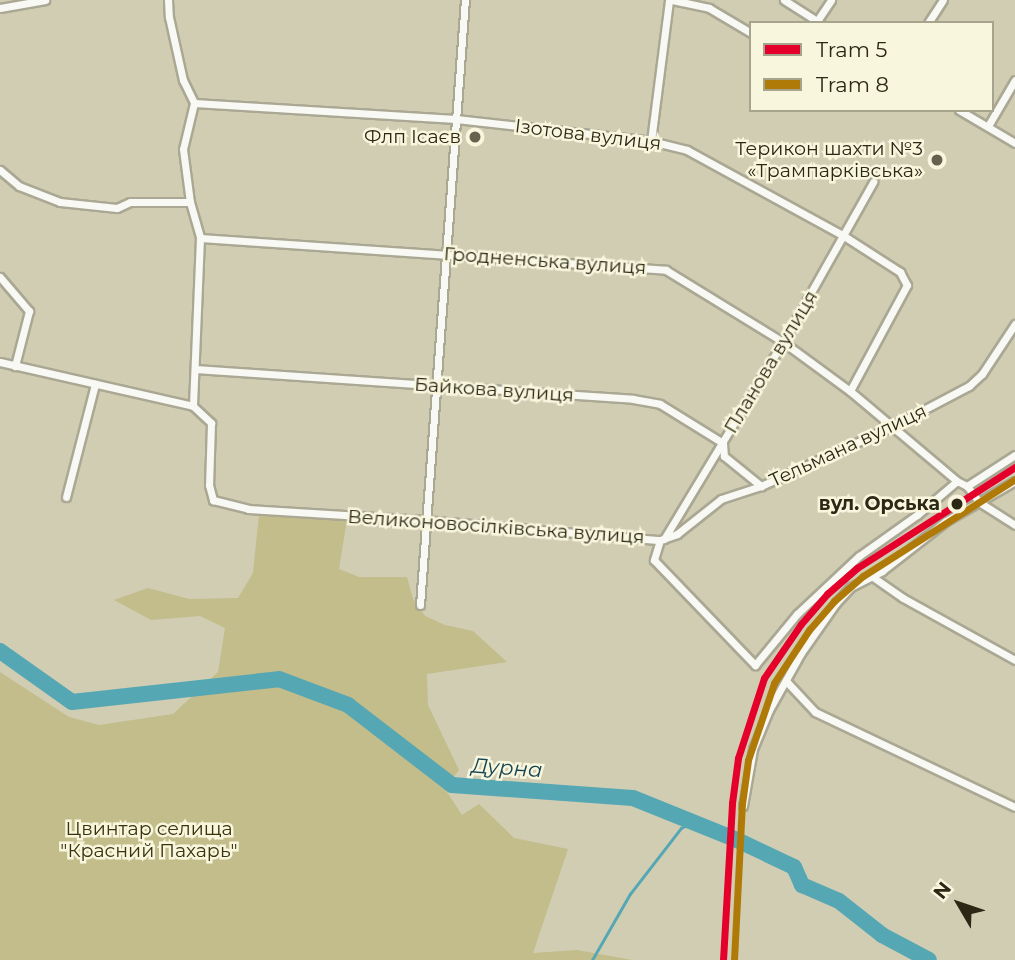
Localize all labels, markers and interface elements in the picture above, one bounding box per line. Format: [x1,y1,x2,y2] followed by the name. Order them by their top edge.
[749,21,994,112] legend
[816,37,887,62] text: Tram 5
[816,72,889,97] text: Tram 8
[514,115,662,155] street label: Ізотова вулиця
[364,126,461,148] place label: Флп Ісаєв
[467,129,483,145] marker: Флп Ісаєв
[735,138,923,182] place label: Терикон шахти №3 «Трампарківська»
[929,152,945,168] marker: Терикон шахти №3 «Трампарківська»
[443,243,647,279] street label: Гродненська вулиця
[719,286,823,438] street label: Планова вулиця
[414,373,574,407] street label: Байкова вулиця
[766,400,930,492] street label: Тельмана вулиця
[819,493,940,515] place label: вул. Орська
[946,493,968,515] marker: вул. Орська
[347,505,645,549] street label: Великоновосілківська вулиця
[471,753,543,783] water label: Дурна
[60,818,238,862] park label: Цвинтар селища "Красний Пахарь"
[924,869,994,939] north arrow
[929,877,956,904] text: N

